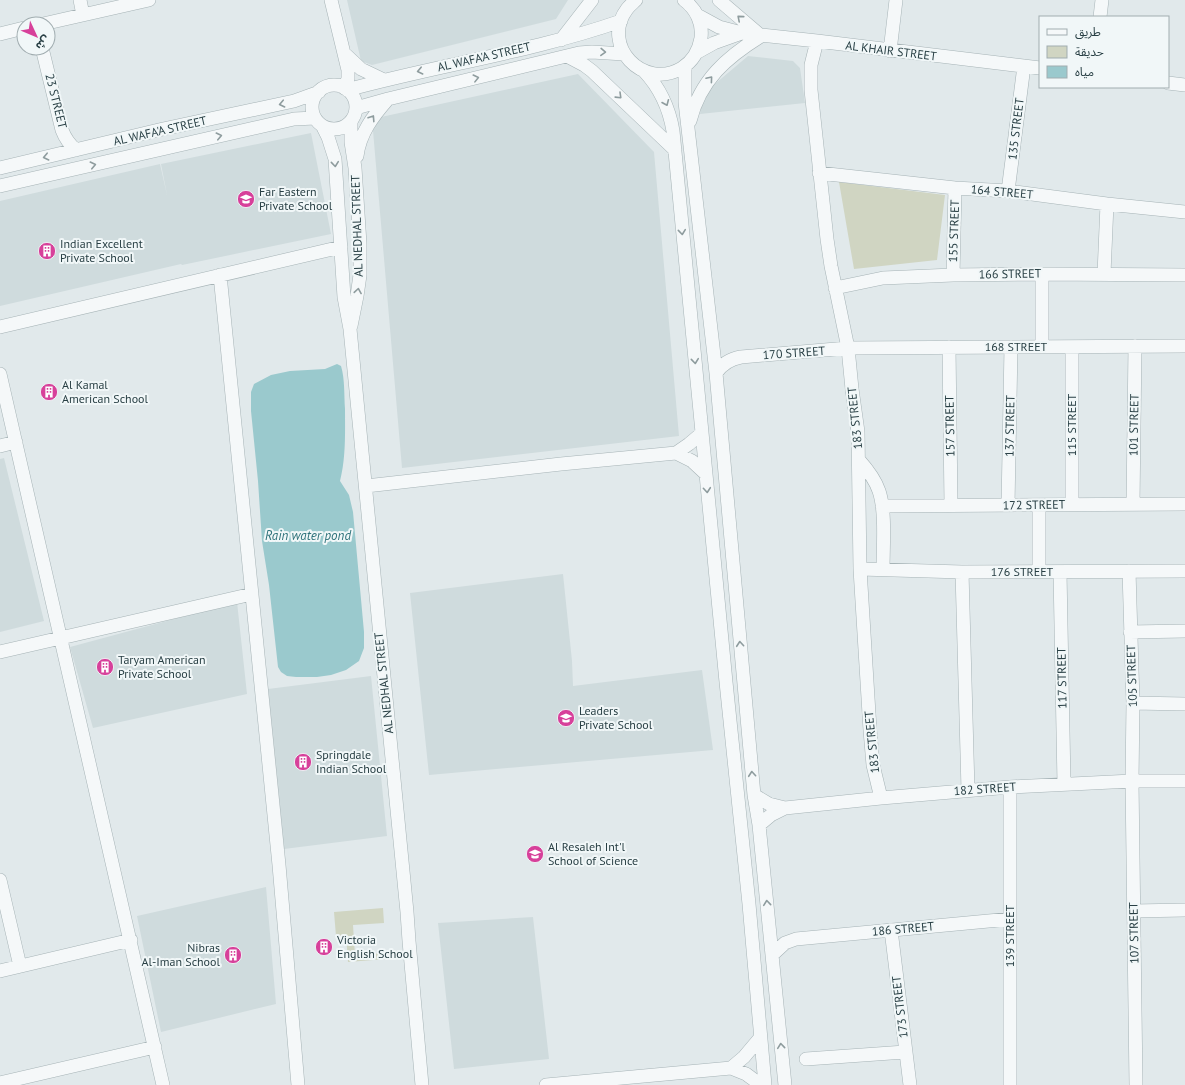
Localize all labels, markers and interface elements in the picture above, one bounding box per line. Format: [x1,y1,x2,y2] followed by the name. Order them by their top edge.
[16,16,56,56] north arrow
[737,16,744,23] one-way arrow
[1039,16,1169,88] legend
[1075,24,1101,40] text: طريق
[33,33,53,53] text: ش
[845,37,938,64] street label: AL KHAIR STREET
[436,38,532,75] street label: AL WAFA'A STREET
[1075,44,1104,59] text: حديقة
[600,48,606,57] one-way arrow
[1075,64,1094,79] text: مياه
[417,67,423,75] one-way arrow
[42,72,71,130] street label: 23 STREET
[472,74,479,82] one-way arrow
[706,76,713,84] one-way arrow
[614,91,622,99] one-way arrow
[1004,97,1027,161] street label: 135 STREET
[279,99,285,107] one-way arrow
[661,99,669,106] one-way arrow
[112,112,208,149] street label: AL WAFA'A STREET
[367,115,375,122] one-way arrow
[216,133,223,141] one-way arrow
[43,152,49,160] one-way arrow
[89,161,96,169] one-way arrow
[330,161,339,167] one-way arrow
[347,174,366,277] street label: AL NEDHAL STREET
[970,181,1034,202] street label: 164 STREET
[259,184,333,213] place label: Far Eastern Private School
[236,189,256,209] school or university icon: Far Eastern Private School
[945,199,962,262] street label: 155 STREET
[678,229,687,235] one-way arrow
[60,236,143,265] place label: Indian Excellent Private School
[37,241,57,261] building icon: Indian Excellent Private School
[979,265,1042,282] street label: 166 STREET
[353,288,362,294] one-way arrow
[985,339,1048,354] street label: 168 STREET
[762,343,826,362] street label: 170 STREET
[690,358,699,364] one-way arrow
[62,377,149,406] place label: Al Kamal American School
[39,382,59,402] building icon: Al Kamal American School
[844,386,865,450] street label: 183 STREET
[1064,393,1079,456] street label: 115 STREET
[1125,393,1142,456] street label: 101 STREET
[941,395,958,457] street label: 157 STREET
[1001,395,1018,457] street label: 137 STREET
[703,487,712,493] one-way arrow
[1003,496,1066,513] street label: 172 STREET
[265,527,351,544] water label: Rain water pond
[991,564,1054,579] street label: 176 STREET
[371,631,396,735] street label: AL NEDHAL STREET
[736,641,745,647] one-way arrow
[1123,644,1140,708] street label: 105 STREET
[1053,647,1070,709] street label: 117 STREET
[118,652,206,681] place label: Taryam American Private School
[95,657,115,677] building icon: Taryam American Private School
[579,703,653,732] place label: Leaders Private School
[556,708,576,728] school or university icon: Leaders Private School
[861,710,882,774] street label: 183 STREET
[316,747,387,776] place label: Springdale Indian School
[293,752,313,772] building icon: Springdale Indian School
[748,771,757,777] one-way arrow
[953,779,1017,798] street label: 182 STREET
[548,839,638,868] place label: Al Resaleh Int'l School of Science
[525,844,545,864] school or university icon: Al Resaleh Int'l School of Science
[763,900,772,906] one-way arrow
[1125,902,1142,964] street label: 107 STREET
[1002,904,1017,967] street label: 139 STREET
[871,918,935,939] street label: 186 STREET
[336,932,413,961] place label: Victoria English School
[314,937,334,957] building icon: Victoria English School
[141,940,220,969] place label: Nibras Al-Iman School
[223,945,243,965] building icon: Nibras Al-Iman School
[888,975,911,1039] street label: 173 STREET
[777,1043,786,1049] one-way arrow

